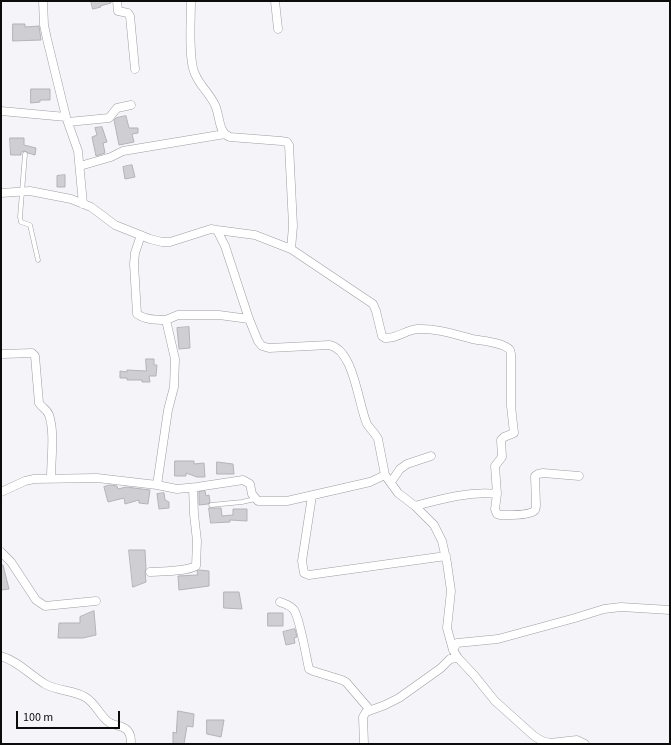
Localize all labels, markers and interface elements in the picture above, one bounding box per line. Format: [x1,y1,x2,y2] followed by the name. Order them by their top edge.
[18,703,122,729] scale bar
[23,709,53,726] text: 100 m

